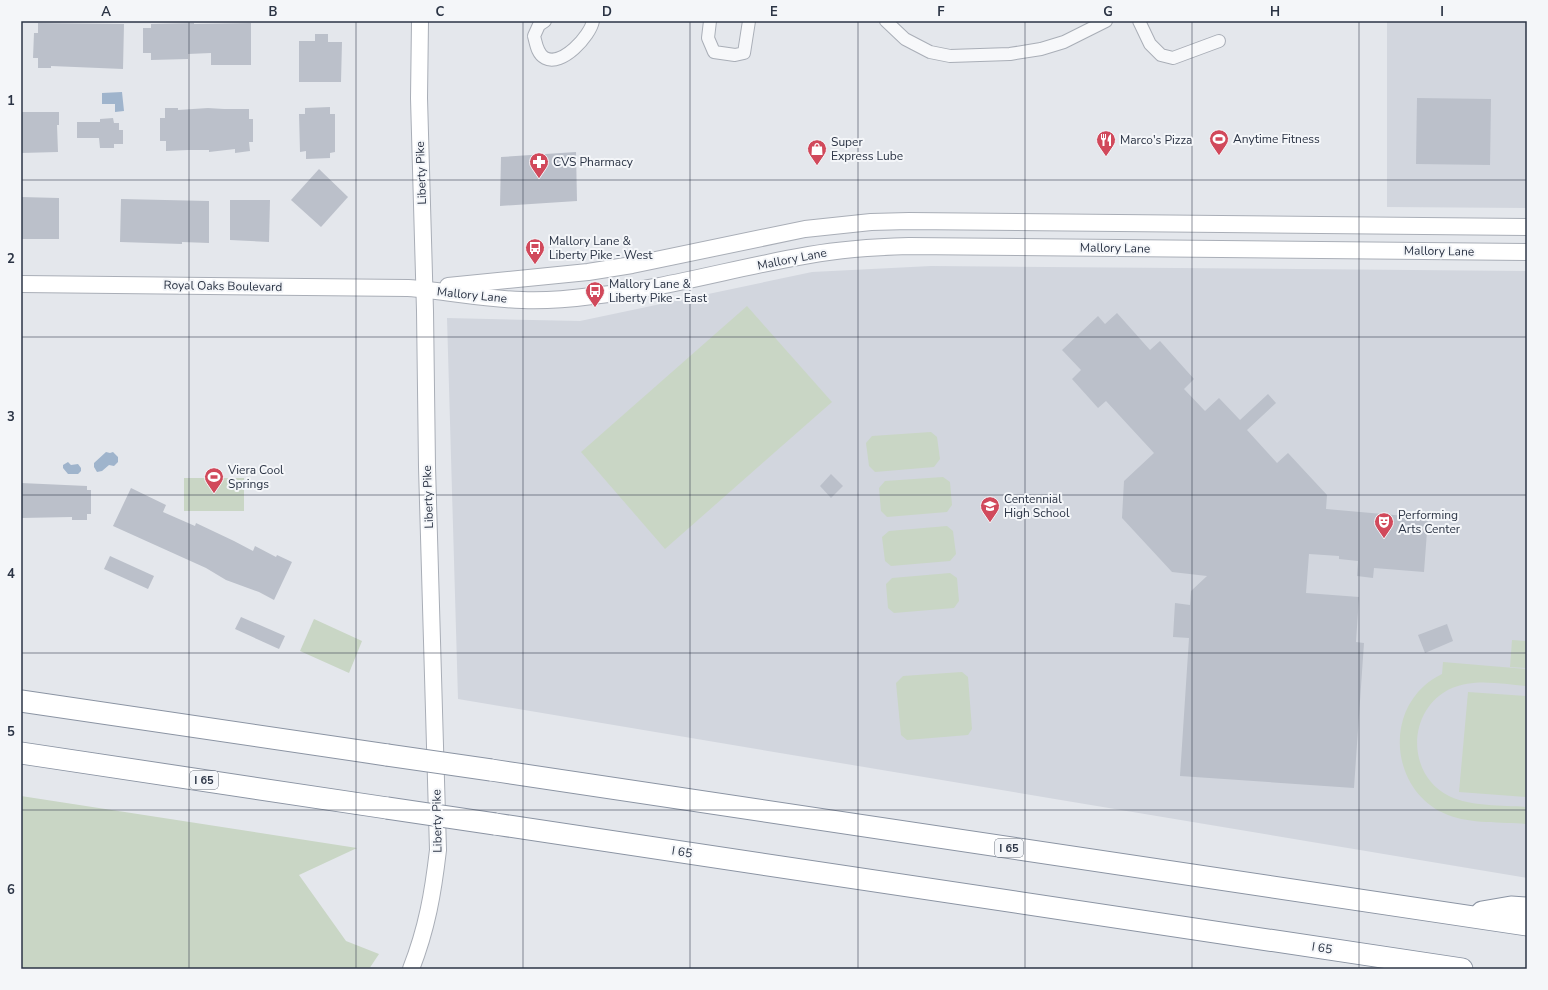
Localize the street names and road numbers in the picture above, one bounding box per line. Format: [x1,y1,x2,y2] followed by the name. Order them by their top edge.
[412,141,430,205] street label: Liberty Pike
[1080,239,1150,257] street label: Mallory Lane
[1404,242,1474,260] street label: Mallory Lane
[756,244,828,274] street label: Mallory Lane
[163,277,283,295] street label: Royal Oaks Boulevard
[436,283,508,307] street label: Mallory Lane
[419,465,437,529] street label: Liberty Pike
[190,771,218,789] road number: I 65
[428,789,446,853] street label: Liberty Pike
[995,839,1023,857] road number: I 65
[671,842,693,862] street label: I 65
[1311,938,1333,958] street label: I 65

